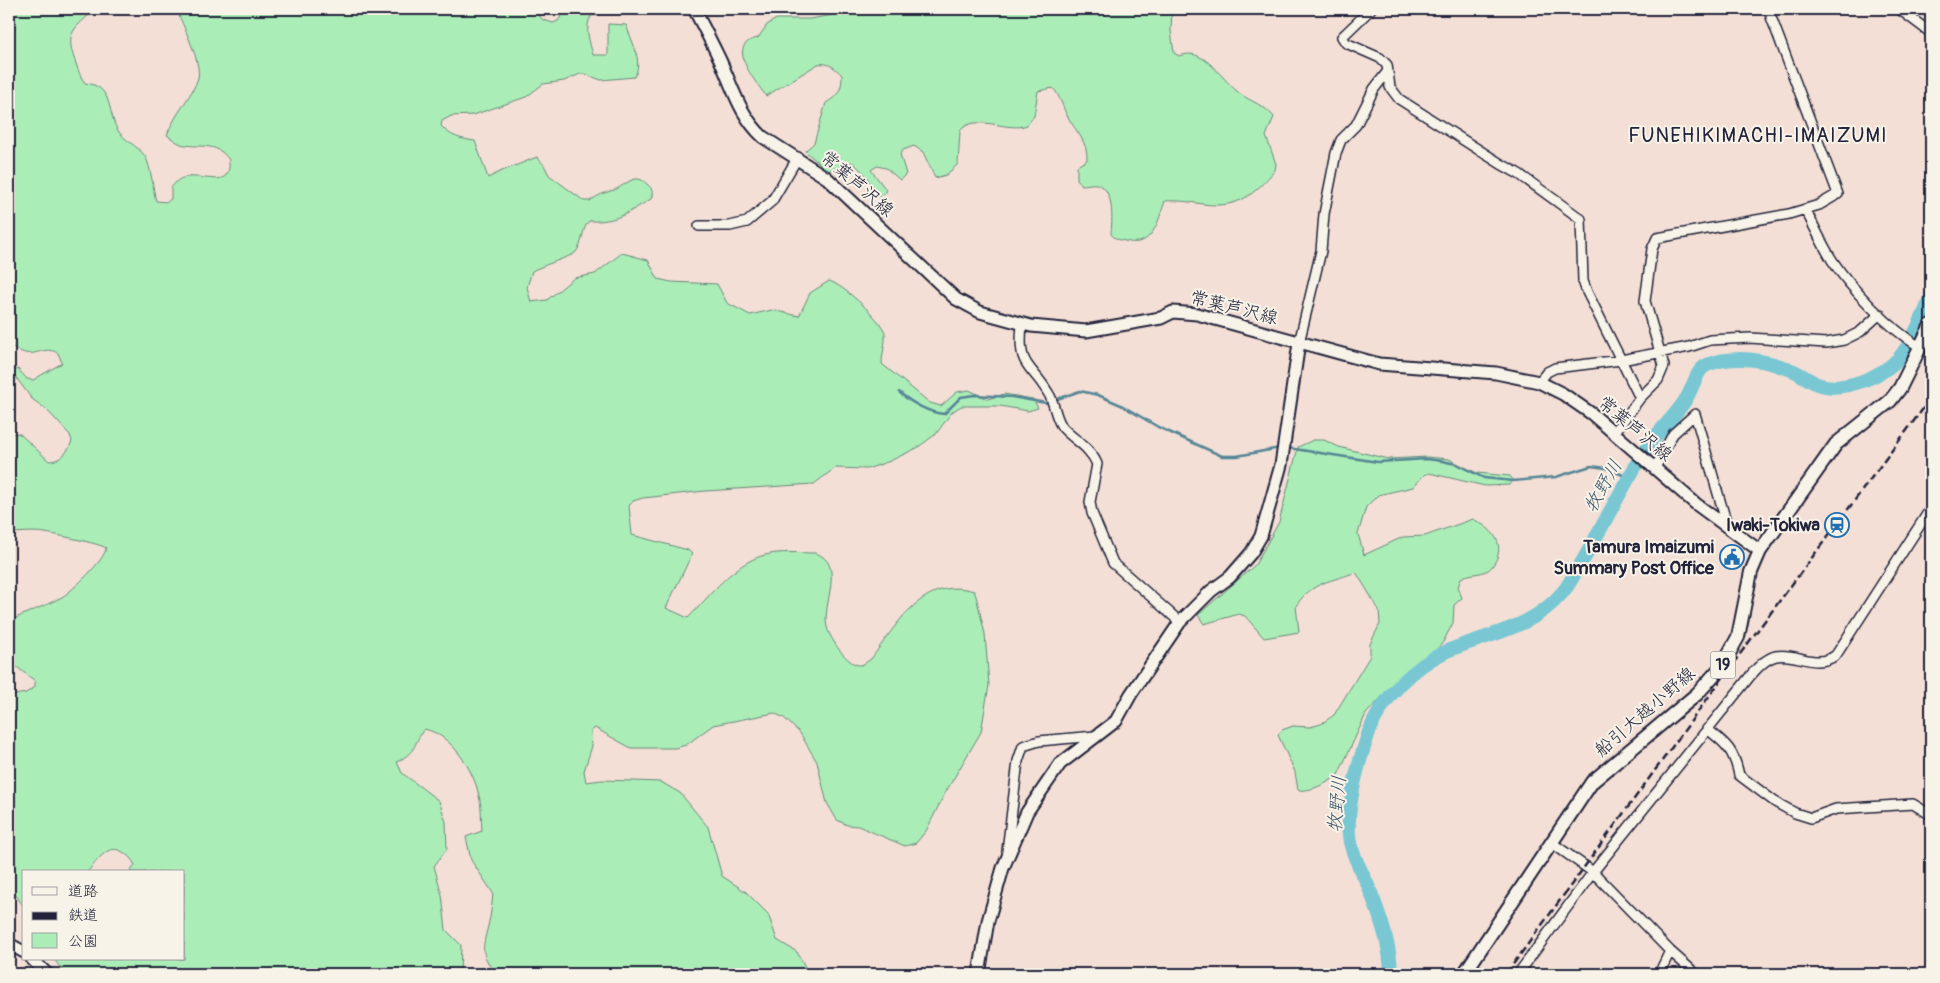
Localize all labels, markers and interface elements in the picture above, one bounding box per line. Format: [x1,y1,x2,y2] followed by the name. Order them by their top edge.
[1628,123,1888,148] district label: FUNEHIKIMACHI-IMAIZUMI
[815,146,899,222] street label: 常葉芦沢線
[1188,286,1280,330] street label: 常葉芦沢線
[1593,391,1677,467] street label: 常葉芦沢線
[1578,455,1628,517] water label: 牧野川
[1824,512,1850,538] station icon: Iwaki-Tokiwa
[1726,514,1821,537] place label: Iwaki-Tokiwa
[1553,536,1715,580] place label: Tamura Imaizumi Summary Post Office
[1719,544,1745,570] public building icon: Tamura Imaizumi Summary Post Office
[1710,652,1736,678] road number: 19
[1590,662,1700,762] street label: 船引大越小野線
[1323,775,1351,833] water label: 牧野川
[22,870,185,960] legend
[68,882,98,901] text: 道路
[68,906,98,925] text: 鉄道
[68,932,98,951] text: 公園

